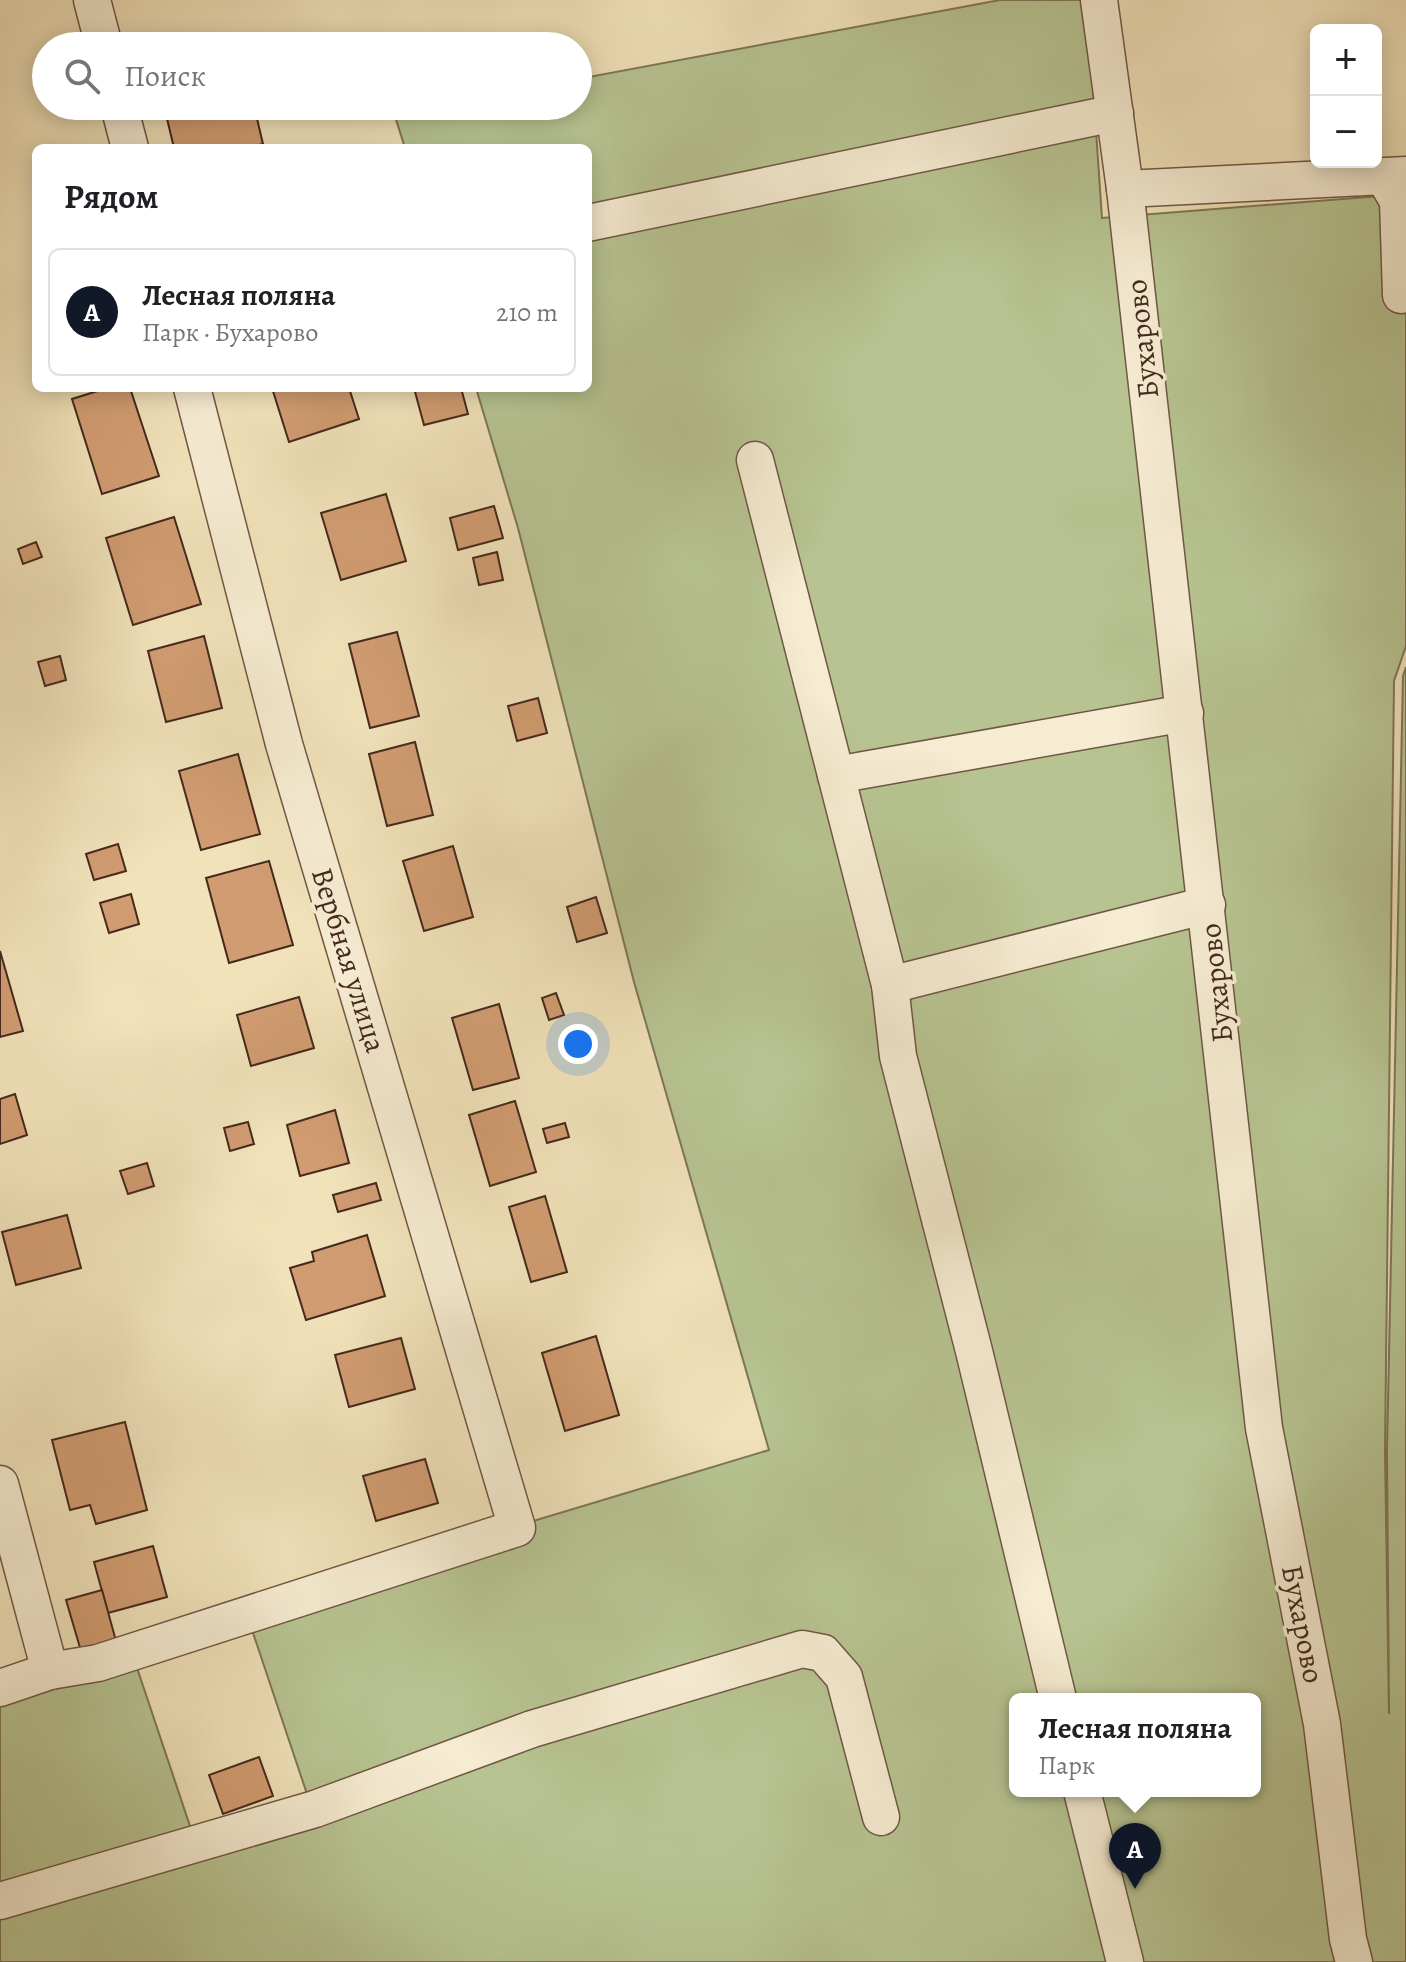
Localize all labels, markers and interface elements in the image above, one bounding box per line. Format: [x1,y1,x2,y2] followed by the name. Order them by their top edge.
[1310,24,1382,168] map controls
[1310,24,1382,96] button: +
[32,32,592,120] search box
[60,54,104,98] icon: search
[124,56,206,96] text: Поиск
[1310,96,1382,168] button: −
[64,173,158,220] text: Рядом
[142,275,336,315] text: Лесная поляна
[1116,277,1168,401] street label: Бухарово
[84,295,100,330] text: A
[496,295,558,330] text: 210 m
[142,315,318,350] text: Парк · Бухарово
[302,863,396,1057] street label: Вербная улица
[1190,921,1242,1045] street label: Бухарово
[558,1024,598,1064] your location
[1272,1561,1334,1687] street label: Бухарово
[1009,1693,1261,1797] popup
[1038,1708,1232,1748] text: Лесная поляна
[1038,1748,1095,1783] text: Парк
[1109,1823,1161,1889] pin: A

